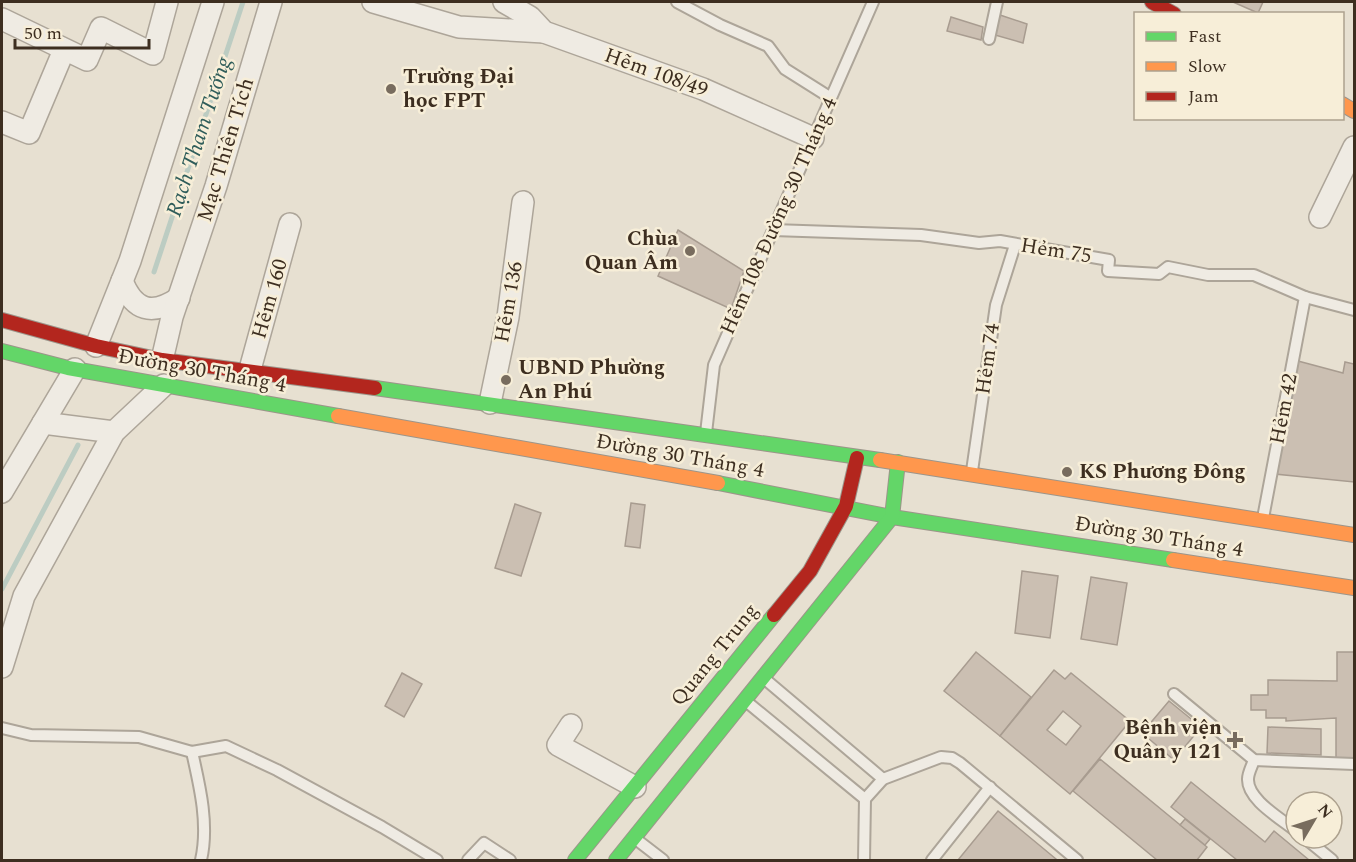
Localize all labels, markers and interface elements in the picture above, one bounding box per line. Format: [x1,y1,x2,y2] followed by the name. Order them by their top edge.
[15,12,148,50] scale bar
[1134,12,1344,120] legend
[24,20,62,47] text: 50 m
[1188,23,1221,50] text: Fast
[600,39,712,107] street label: Hẽm 108/49
[158,52,241,221] water label: Rạch Tham Tướng
[1188,53,1227,80] text: Slow
[403,61,514,117] place label: Trường Đại học FPT
[189,74,263,226] street label: Mạc Thiên Tích
[384,82,398,96] marker: Trường Đại học FPT
[1188,83,1219,110] text: Jam
[712,91,846,340] street label: Hẽm 108 Đường 30 Tháng 4
[585,223,678,279] place label: Chùa Quan Âm
[1018,230,1094,272] street label: Hẻm 75
[683,244,697,258] marker: Chùa Quan Âm
[243,255,297,343] street label: Hẽm 160
[486,259,532,345] street label: Hẽm 136
[967,321,1009,397] street label: Hẻm 74
[115,340,289,402] street label: Đường 30 Tháng 4
[518,352,665,408] place label: UBND Phường An Phú
[1261,371,1307,447] street label: Hẻm 42
[499,373,513,387] marker: UBND Phường An Phú
[593,425,767,487] street label: Đường 30 Tháng 4
[1079,456,1246,488] place label: KS Phương Đông
[1060,465,1074,479] marker: KS Phương Đông
[1072,508,1246,566] street label: Đường 30 Tháng 4
[663,596,767,714] street label: Quang Trung
[1113,712,1222,768] place label: Bệnh viện Quân y 121
[1226,731,1244,749] marker: Bệnh viện Quân y 121
[1284,790,1344,850] north arrow
[1311,799,1338,824] text: N

